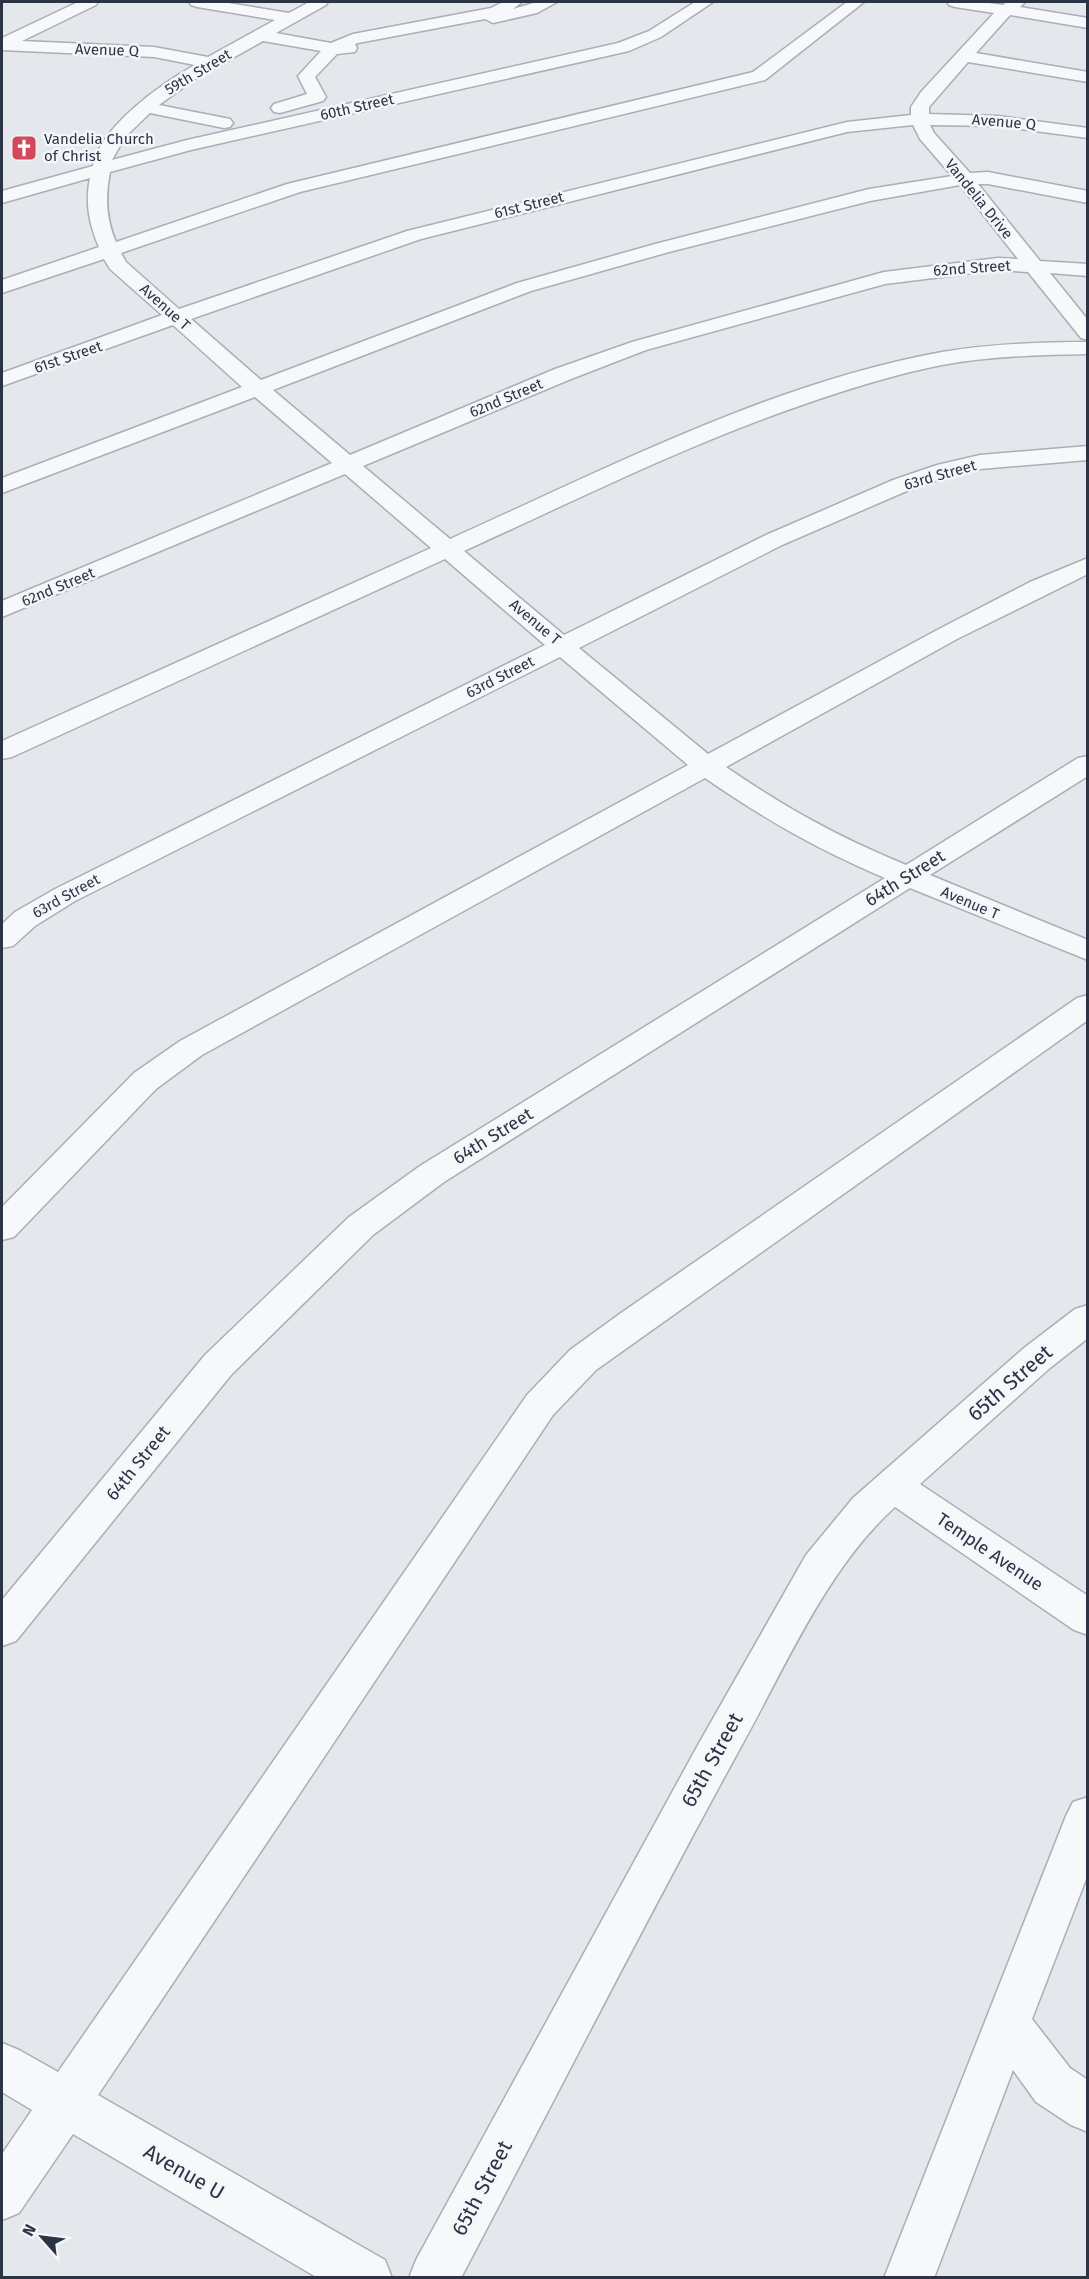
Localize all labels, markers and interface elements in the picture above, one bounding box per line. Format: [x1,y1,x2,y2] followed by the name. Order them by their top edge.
[75,40,139,60] street label: Avenue Q
[162,45,235,99] street label: 59th Street
[318,90,396,124] street label: 60th Street
[971,110,1037,134] street label: Avenue Q
[44,130,154,165] place label: Vandelia Church of Christ
[9,133,39,163] church icon: Vandelia Church of Christ
[941,155,1017,243] street label: Vandelia Drive
[492,188,566,222] street label: 61st Street
[933,256,1012,280] street label: 62nd Street
[136,280,194,334] street label: Avenue T
[32,337,105,377] street label: 61st Street
[467,374,546,421] street label: 62nd Street
[902,456,979,494] street label: 63rd Street
[19,563,98,610] street label: 62nd Street
[506,595,565,649] street label: Avenue T
[463,652,538,702] street label: 63rd Street
[861,845,949,911] street label: 64th Street
[29,870,103,922] street label: 63rd Street
[938,883,1002,923] street label: Avenue T
[449,1103,537,1169] street label: 64th Street
[962,1339,1058,1427] street label: 65th Street
[101,1421,175,1505] street label: 64th Street
[933,1508,1047,1596] street label: Temple Avenue
[675,1708,749,1812] street label: 65th Street
[446,2136,518,2240] street label: 65th Street
[139,2138,229,2206] street label: Avenue U
[12,2207,72,2267] north arrow
[18,2221,40,2239] text: N

